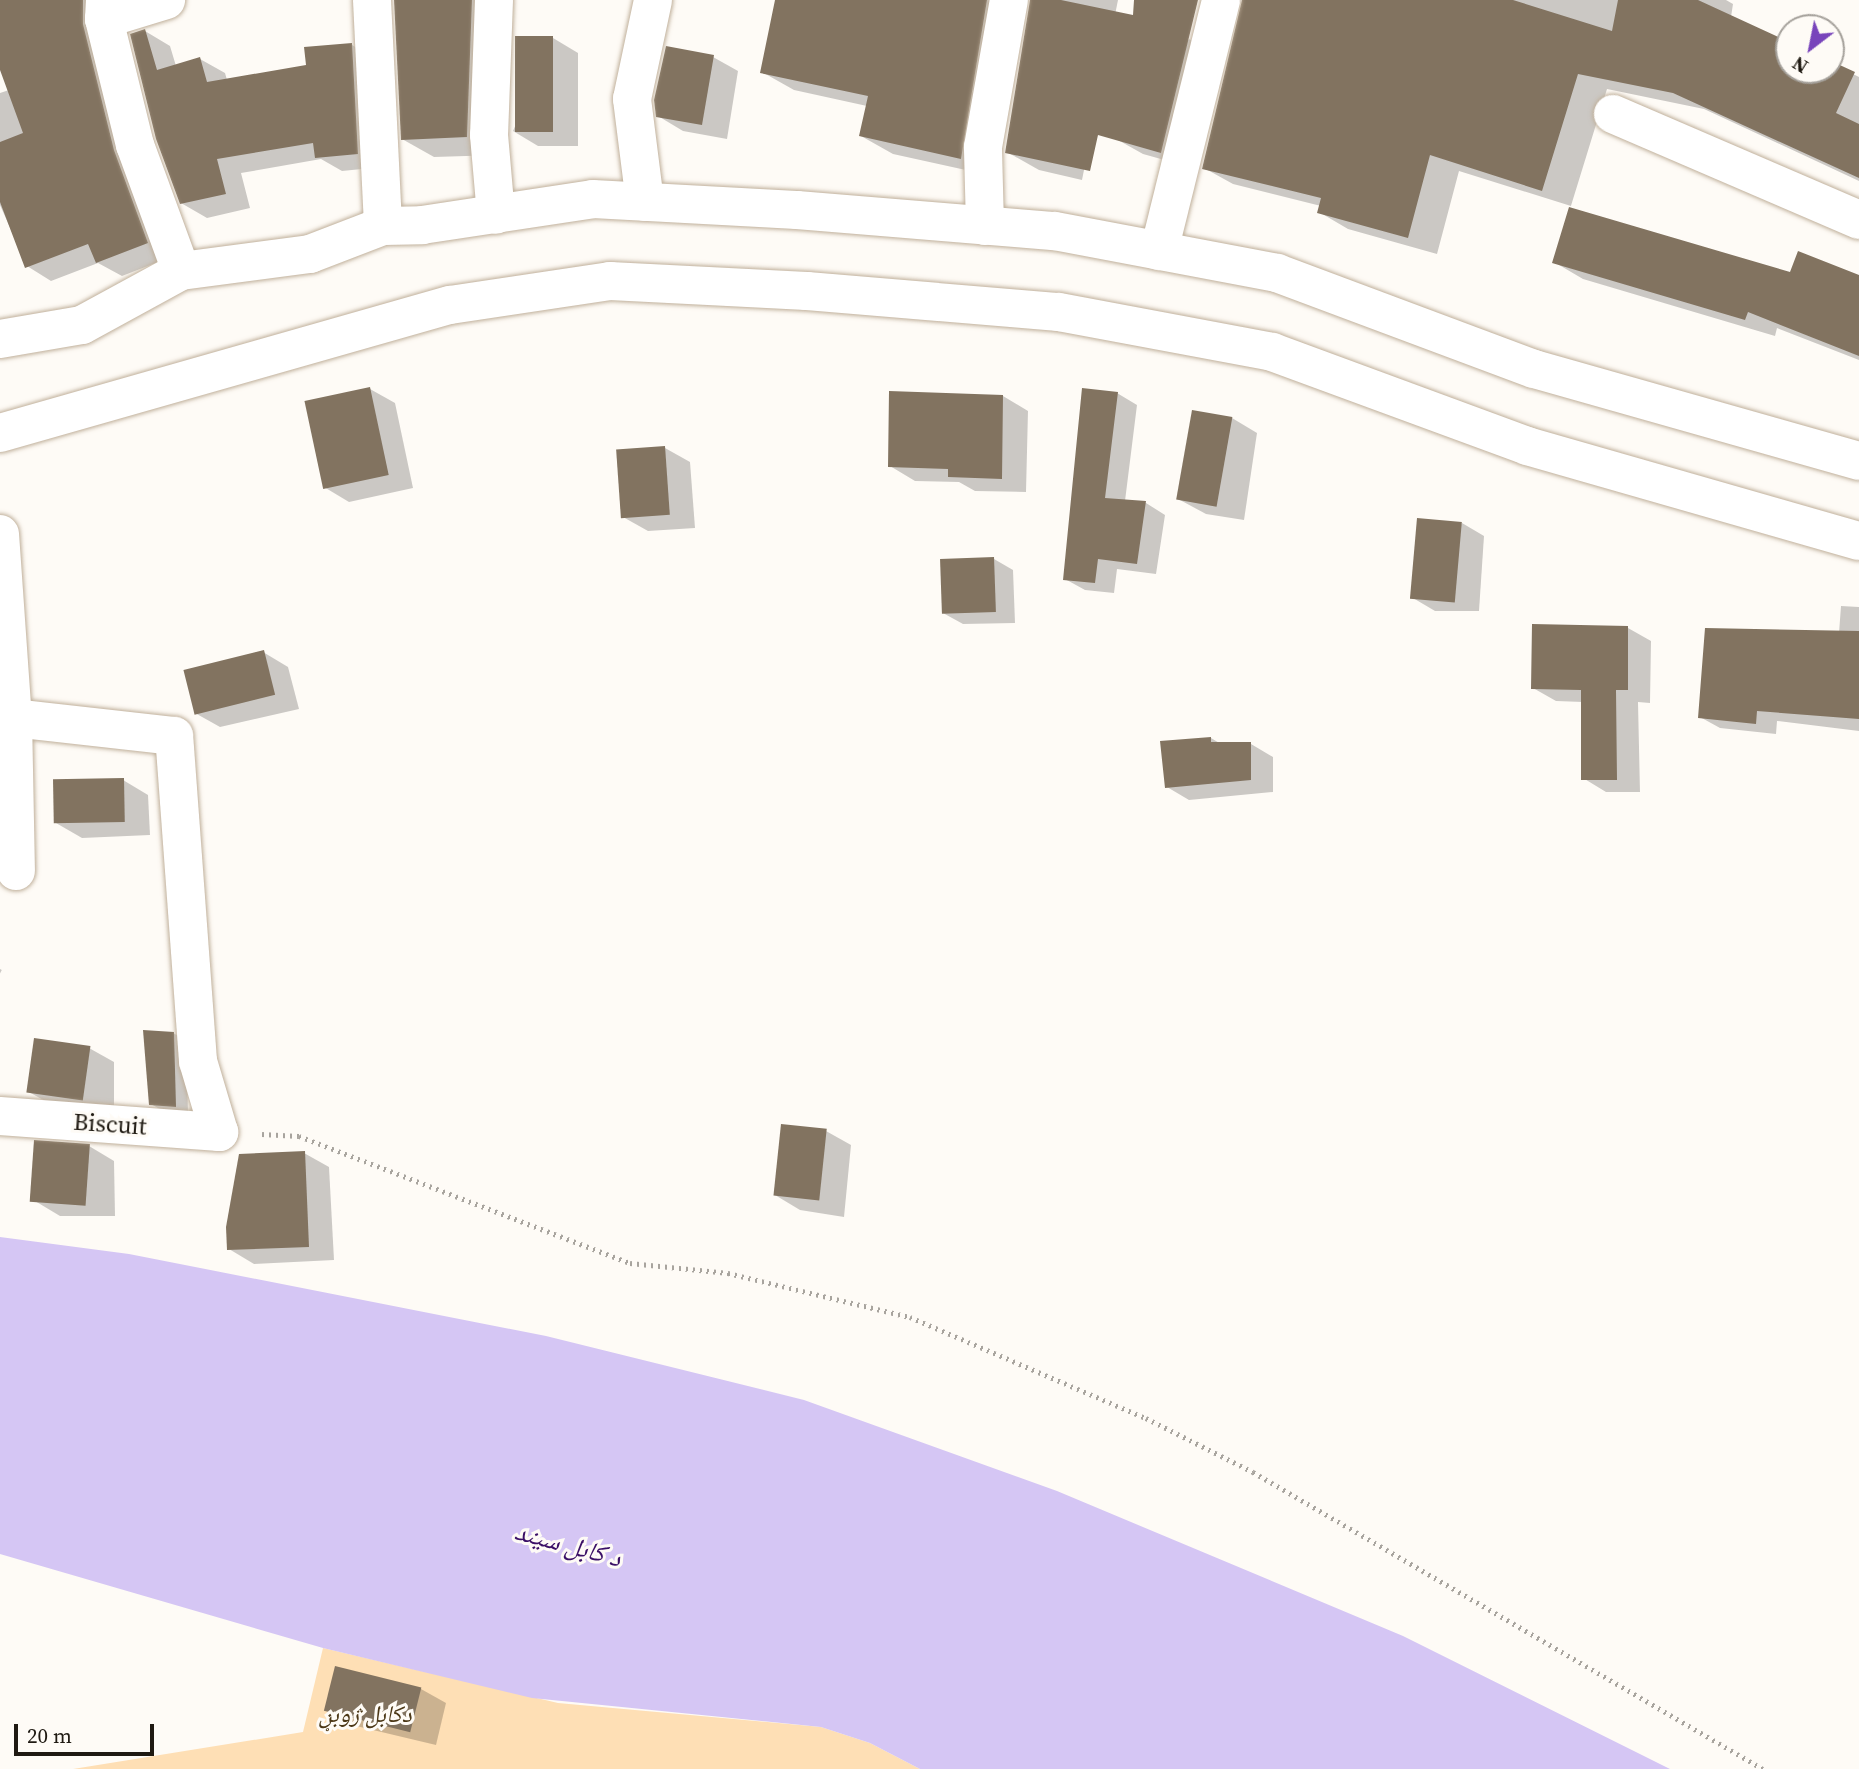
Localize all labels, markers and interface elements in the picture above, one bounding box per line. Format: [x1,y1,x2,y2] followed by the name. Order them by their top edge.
[1775,14,1845,84] north arrow
[1787,50,1813,80] text: N
[72,1107,148,1141] street label: Biscuit
[511,1516,625,1574] water label: د کابل سيند
[318,1700,412,1728] park label: دکابل ژوبڼ
[18,1710,158,1754] scale bar
[27,1721,72,1750] text: 20 m

